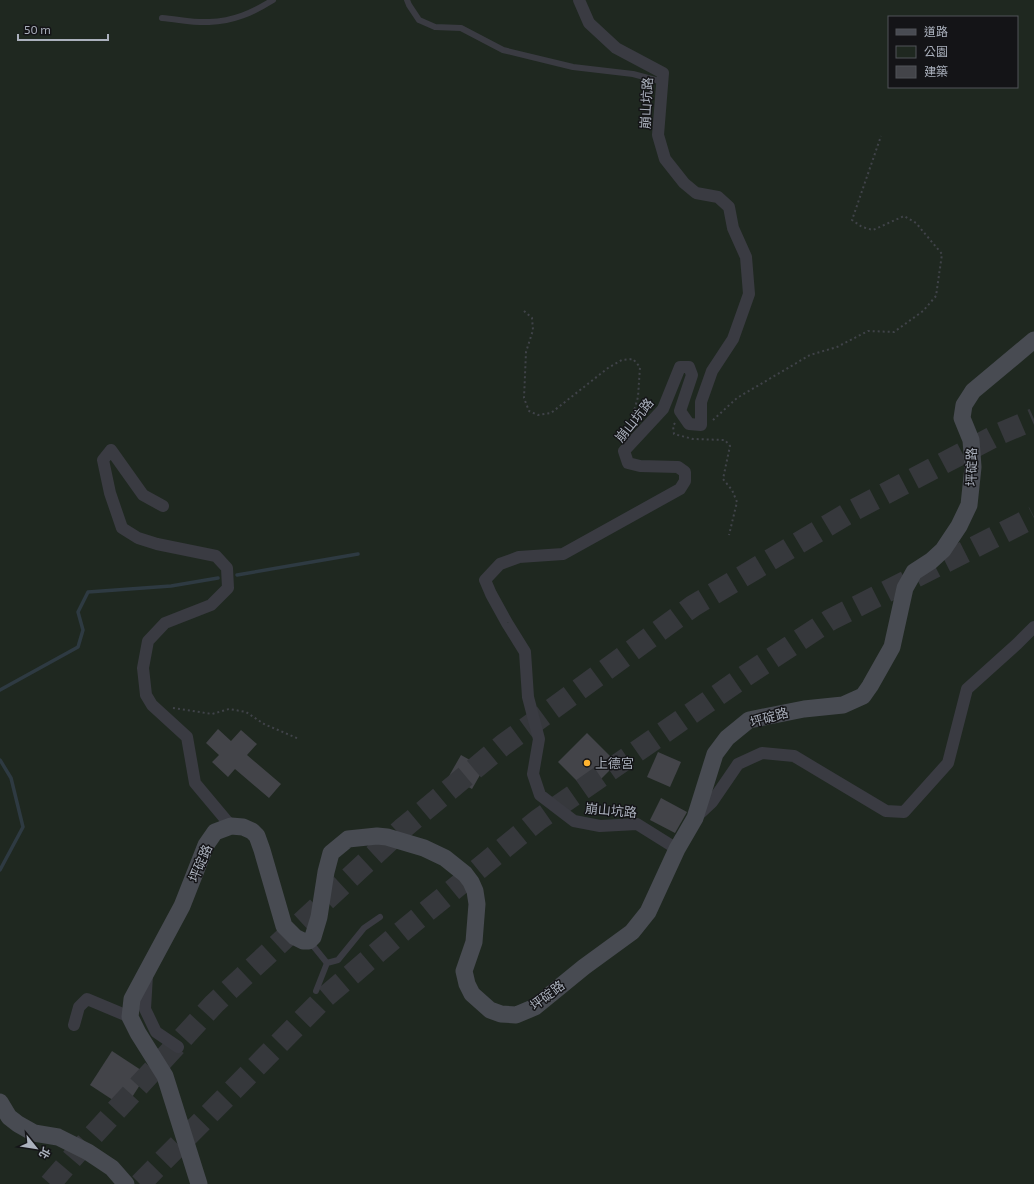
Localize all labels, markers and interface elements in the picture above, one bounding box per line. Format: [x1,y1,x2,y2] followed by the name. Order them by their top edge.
[18,16,108,42] scale bar
[888,16,1018,88] legend
[24,22,51,36] text: 50 m
[924,24,948,38] text: 道路
[924,44,948,58] text: 公園
[924,64,948,78] text: 建築
[637,77,655,129] street label: 崩山坑路
[611,395,657,445] street label: 崩山坑路
[963,447,979,487] street label: 坪碇路
[748,704,790,730] street label: 坪碇路
[595,755,634,771] place label: 上德宮
[582,758,592,768] marker: 上德宮
[584,800,638,820] street label: 崩山坑路
[185,842,215,884] street label: 坪碇路
[527,977,567,1013] street label: 坪碇路
[16,1128,56,1168] north arrow
[37,1145,53,1161] text: 北

